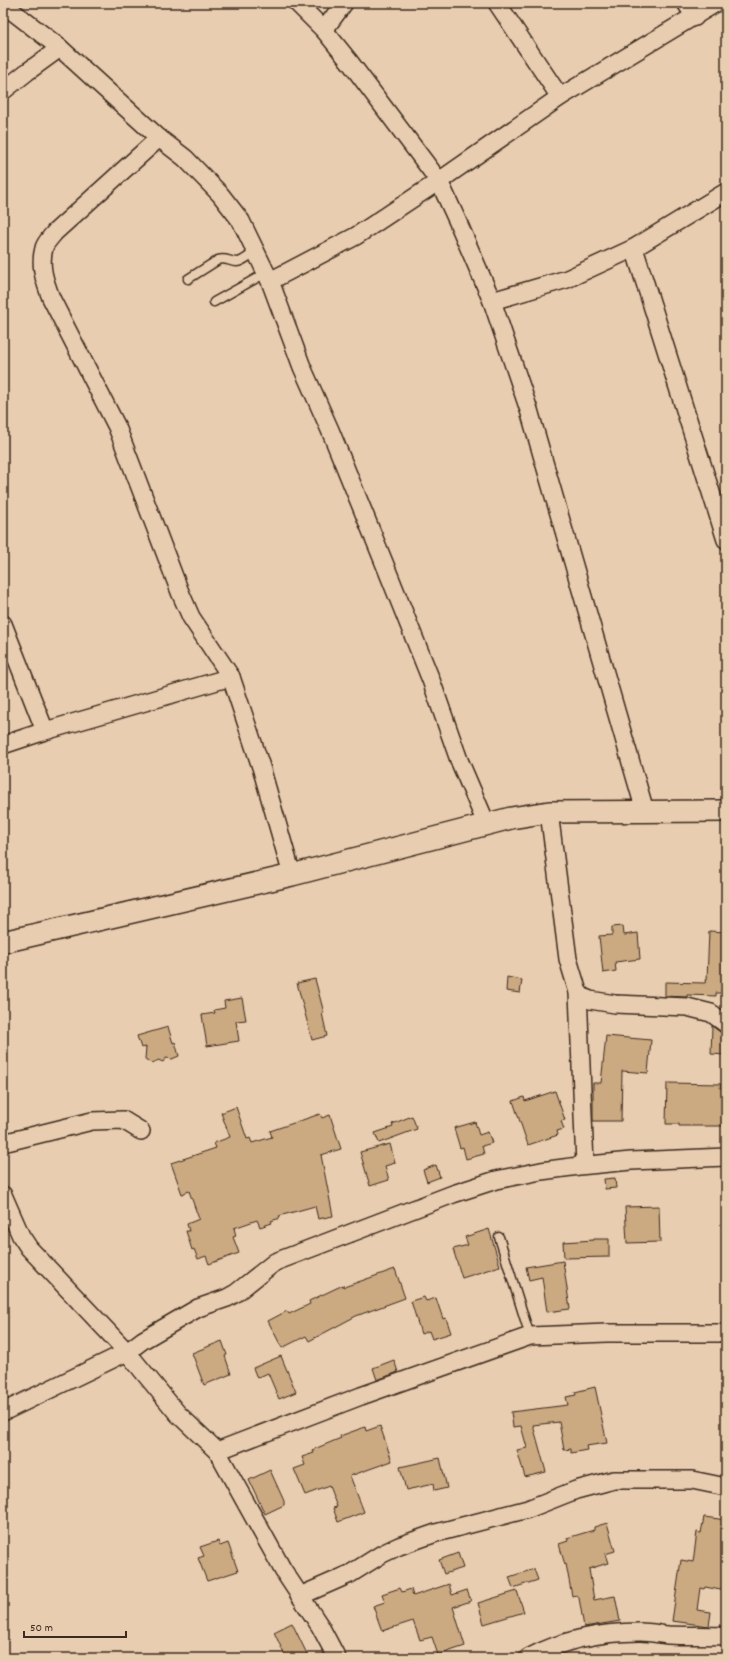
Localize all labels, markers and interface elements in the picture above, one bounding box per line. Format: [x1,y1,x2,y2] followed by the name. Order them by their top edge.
[24,1613,126,1639] scale bar
[30,1620,53,1637] text: 50 m

